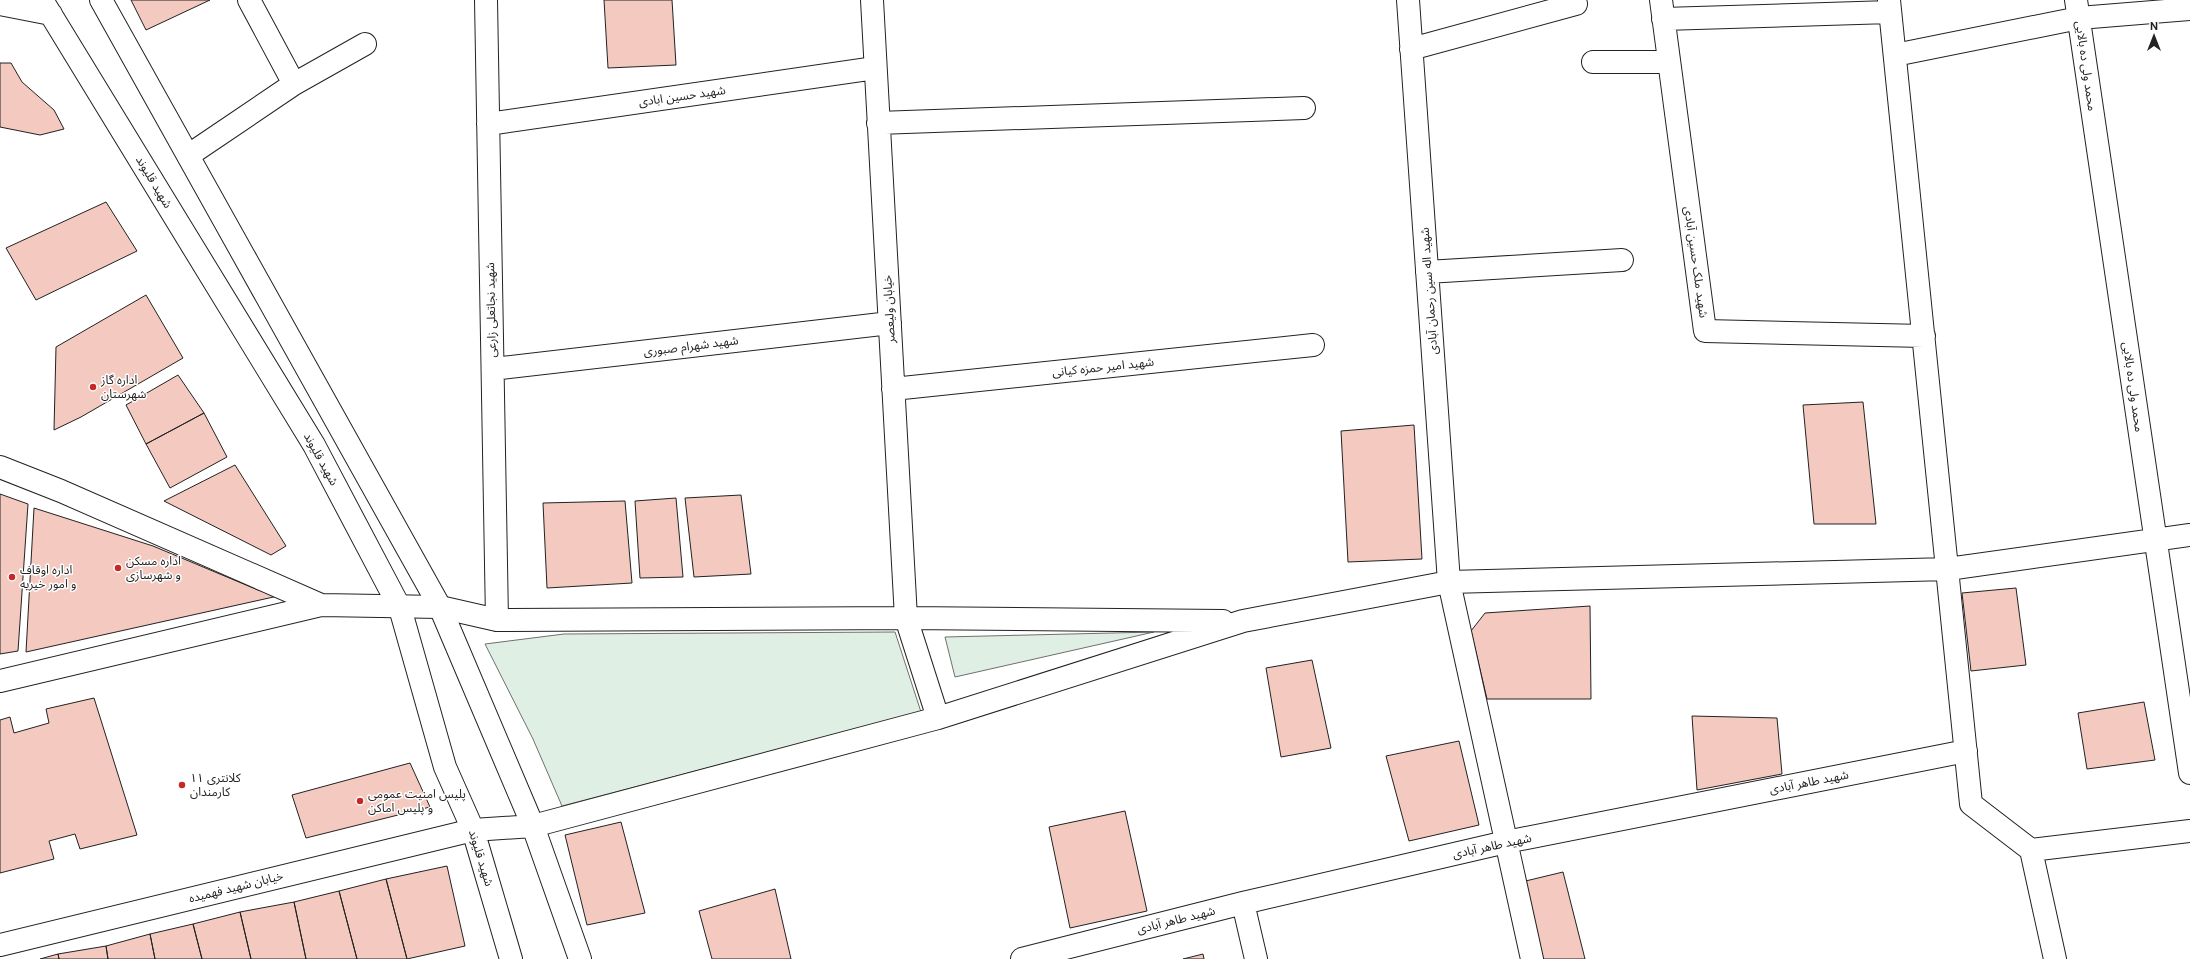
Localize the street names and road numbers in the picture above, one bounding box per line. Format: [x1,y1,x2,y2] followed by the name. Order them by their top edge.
[2072,20,2100,112] street label: محمد ولی ده بالایی
[637,82,727,110] street label: شهید حسین ابادی
[132,153,176,211] street label: شهید قلیوند
[1680,205,1712,319] street label: شهید ملک حسین آبادی
[1417,227,1441,355] street label: شهید اله سین رحمان آبادی
[482,262,500,358] street label: شهید نجاتعلی زارعی
[879,274,899,345] street label: خیابان ولیعصر
[643,332,739,361] street label: شهید شهرام صبوری
[2119,341,2147,433] street label: محمد ولی ده بالایی
[1051,354,1155,380] street label: شهید امیر حمزه کیانی
[300,430,342,488] street label: شهید قلیوند
[1768,766,1850,798] street label: شهید طاهر آبادی
[465,828,497,888] street label: شهید قلیوند
[1451,830,1533,862] street label: شهید طاهر آبادی
[187,868,285,906] street label: خیابان شهید فهمیده
[1135,903,1217,937] street label: شهید طاهر آبادی

